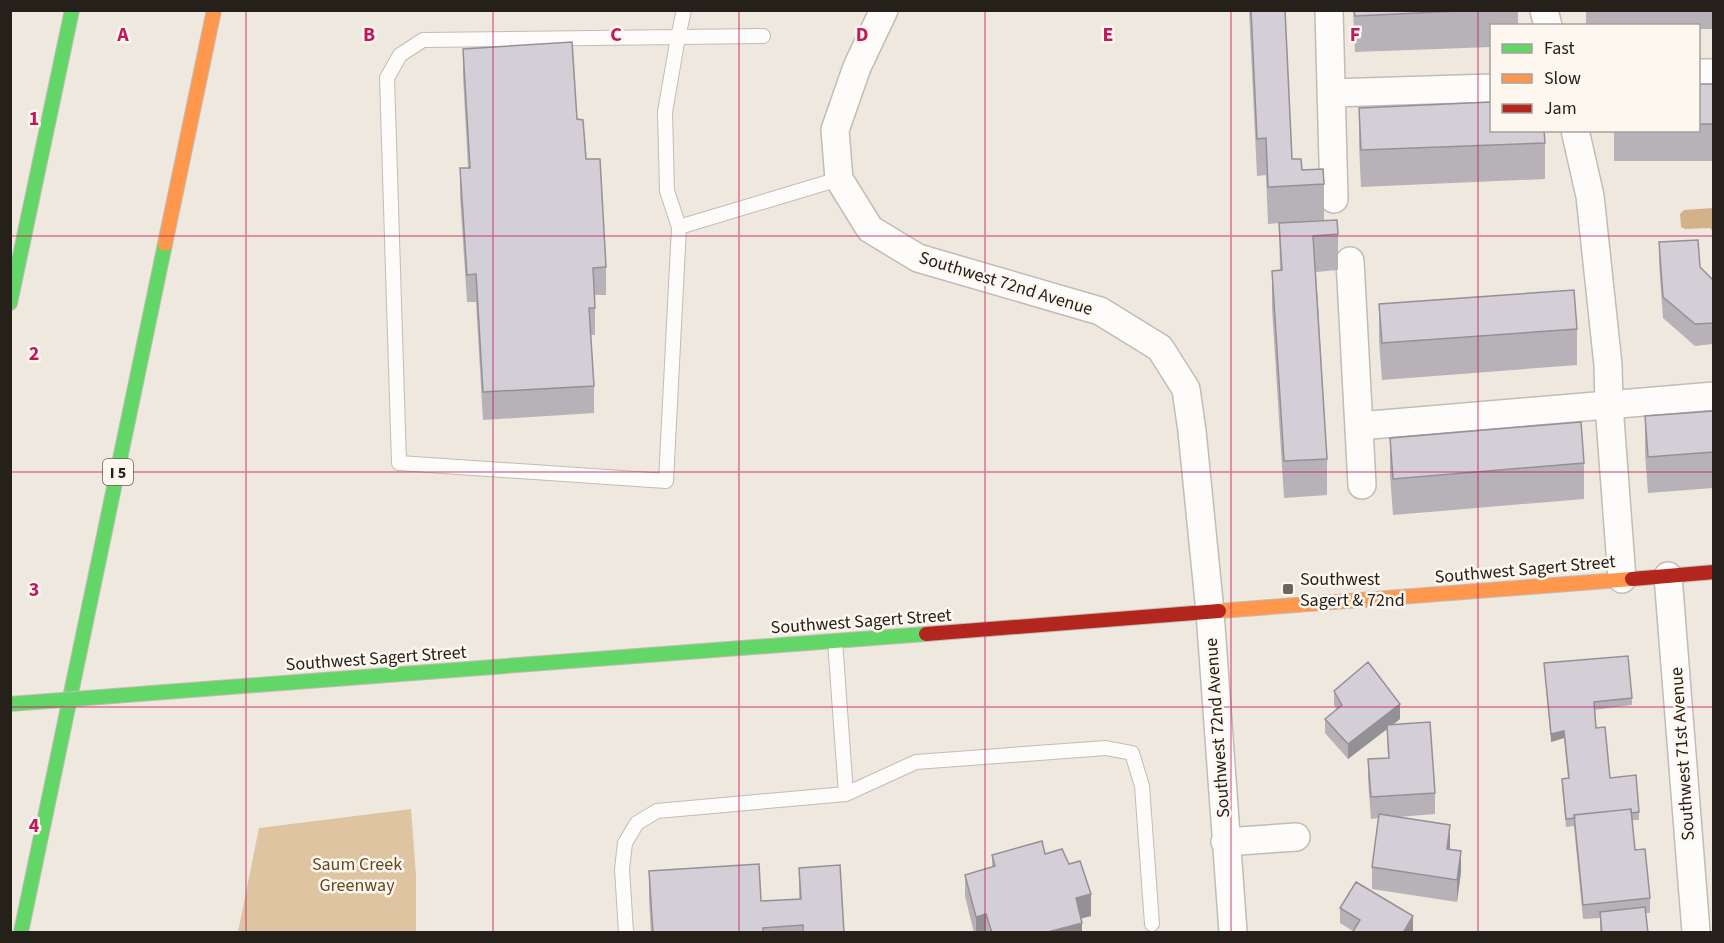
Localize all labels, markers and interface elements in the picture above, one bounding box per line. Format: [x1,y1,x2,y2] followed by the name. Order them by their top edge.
[116,21,129,49] text: A
[363,21,375,49] text: B
[610,21,622,49] text: C
[856,21,868,49] text: D
[1103,21,1113,49] text: E
[1350,21,1360,49] text: F
[1490,24,1700,132] legend
[1544,36,1575,61] text: Fast
[1544,66,1581,91] text: Slow
[1544,96,1577,121] text: Jam
[29,105,39,133] text: 1
[916,245,1096,322] street label: Southwest 72nd Avenue
[29,340,39,368] text: 2
[103,459,133,485] road number: I 5
[1434,549,1616,590] street label: Southwest Sagert Street
[1300,567,1405,613] place label: Southwest Sagert & 72nd
[29,576,39,604] text: 3
[1281,582,1295,596] marker: Southwest Sagert & 72nd
[770,603,952,640] street label: Southwest Sagert Street
[1199,637,1236,819] street label: Southwest 72nd Avenue
[285,640,467,677] street label: Southwest Sagert Street
[1664,666,1701,842] street label: Southwest 71st Avenue
[29,812,40,840] text: 4
[312,852,402,898] park label: Saum Creek Greenway

